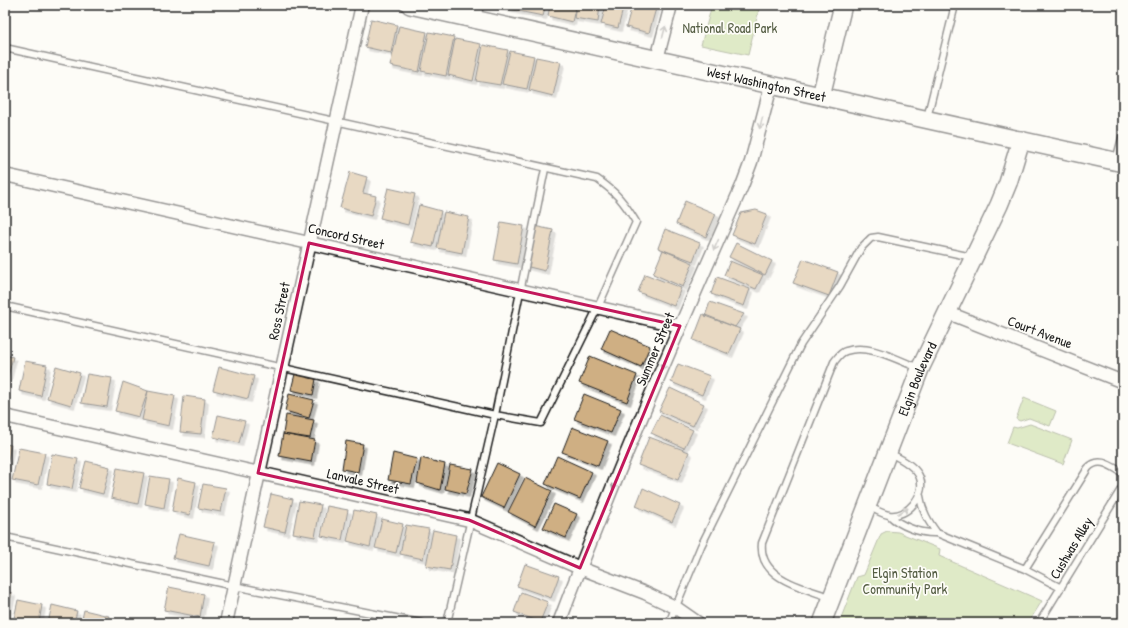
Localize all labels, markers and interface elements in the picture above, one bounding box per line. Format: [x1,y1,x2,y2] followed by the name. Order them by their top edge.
[683,18,778,37] park label: National Road Park
[661,26,668,39] one-way arrow
[705,61,828,106] street label: West Washington Street
[757,117,764,130] one-way arrow
[306,218,386,254] street label: Concord Street
[712,239,719,251] one-way arrow
[263,280,294,342] street label: Ross Street
[631,309,679,388] street label: Summer Street
[1005,311,1076,353] street label: Court Avenue
[893,338,941,418] street label: Elgin Boulevard
[660,358,668,370] one-way arrow
[325,463,401,498] street label: Lanvale Street
[610,478,618,490] one-way arrow
[897,507,909,514] one-way arrow
[1045,513,1098,583] street label: Cushwas Alley
[863,563,948,599] park label: Elgin Station Community Park

